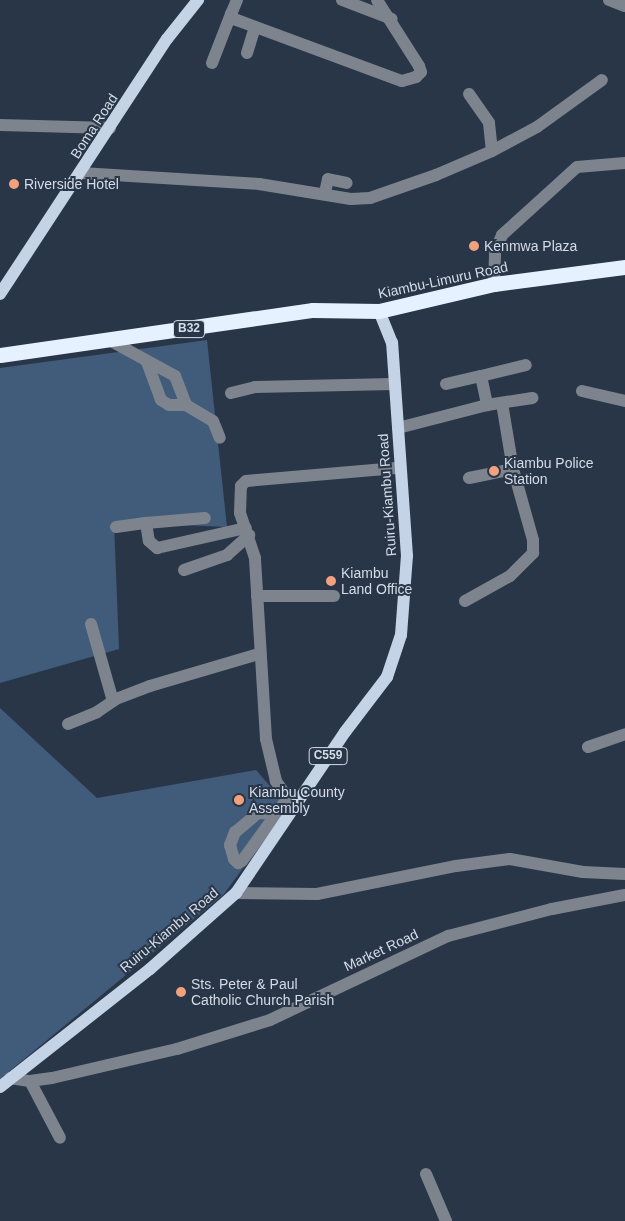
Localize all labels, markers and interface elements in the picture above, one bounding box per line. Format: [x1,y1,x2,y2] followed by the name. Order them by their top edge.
[67,90,121,162] street label: Boma Road
[24,176,119,192] place label: Riverside Hotel
[8,178,20,190] marker: Riverside Hotel
[484,238,577,254] place label: Kenmwa Plaza
[468,240,480,252] marker: Kenmwa Plaza
[377,258,509,302] street label: Kiambu-Limuru Road
[173,320,205,338] road number: B32
[374,433,400,557] street label: Ruiru-Kiambu Road
[504,455,593,488] place label: Kiambu Police Station
[488,465,500,477] marker: Kiambu Police Station
[341,565,412,598] place label: Kiambu Land Office
[325,575,337,587] marker: Kiambu Land Office
[308,746,348,766] road number: C559
[249,784,345,816] place label: Kiambu County Assembly
[233,794,245,806] marker: Kiambu County Assembly
[117,884,221,976] street label: Ruiru-Kiambu Road
[341,925,421,975] street label: Market Road
[191,976,334,1009] place label: Sts. Peter & Paul Catholic Church Parish
[175,986,187,998] marker: Sts. Peter & Paul Catholic Church Parish

